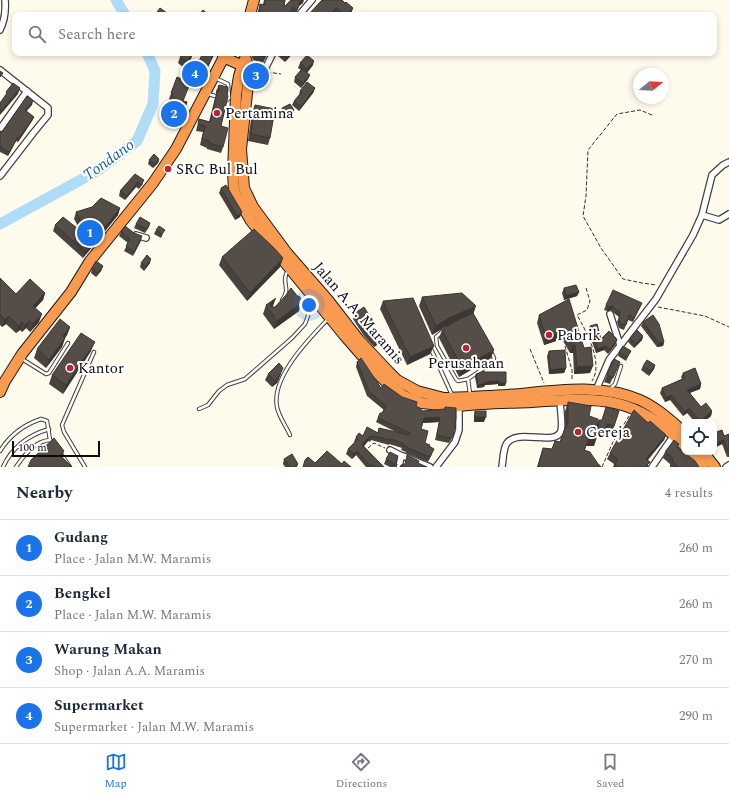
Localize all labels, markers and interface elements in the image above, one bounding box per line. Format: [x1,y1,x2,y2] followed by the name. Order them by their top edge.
[12,12,717,56] search box
[26,23,48,45] icon: search
[58,23,136,46] text: Search here
[182,59,208,89] pin: 4
[243,61,269,91] pin: 3
[633,68,669,104] north arrow
[161,99,187,129] pin: 2
[225,102,294,125] place label: Pertamina
[212,108,222,118] marker: Pertamina
[78,133,139,187] water label: Tondano
[176,158,258,181] place label: SRC Bul Bul
[163,164,173,174] marker: SRC Bul Bul
[77,218,103,248] pin: 1
[307,257,410,370] street label: Jalan A.A. Maramis
[299,295,319,315] your location
[557,324,601,347] place label: Pabrik
[544,330,554,340] marker: Pabrik
[461,343,471,353] marker: Perusahaan
[428,352,505,375] place label: Perusahaan
[78,357,124,380] place label: Kantor
[65,363,75,373] marker: Kantor
[681,419,717,455] map controls
[681,419,717,455] button: locate
[586,421,631,444] place label: Gereja
[573,427,583,437] marker: Gereja
[12,439,100,458] scale bar
[18,439,47,456] text: 100 m
[16,480,72,506] text: Nearby
[665,483,713,503] text: 4 results
[54,526,108,549] text: Gudang
[25,538,33,558] text: 1
[679,538,713,558] text: 260 m
[54,549,211,569] text: Place · Jalan M.W. Maramis
[54,582,111,605] text: Bengkel
[25,594,33,614] text: 2
[679,594,713,614] text: 260 m
[54,605,211,625] text: Place · Jalan M.W. Maramis
[54,638,162,661] text: Warung Makan
[25,650,33,670] text: 3
[679,650,713,670] text: 270 m
[54,661,205,681] text: Shop · Jalan A.A. Maramis
[54,694,144,717] text: Supermarket
[25,706,33,726] text: 4
[679,706,713,726] text: 290 m
[54,717,254,737] text: Supermarket · Jalan M.W. Maramis
[105,751,127,792] tab: Map
[336,751,387,792] tab: Directions
[596,751,624,792] tab: Saved

